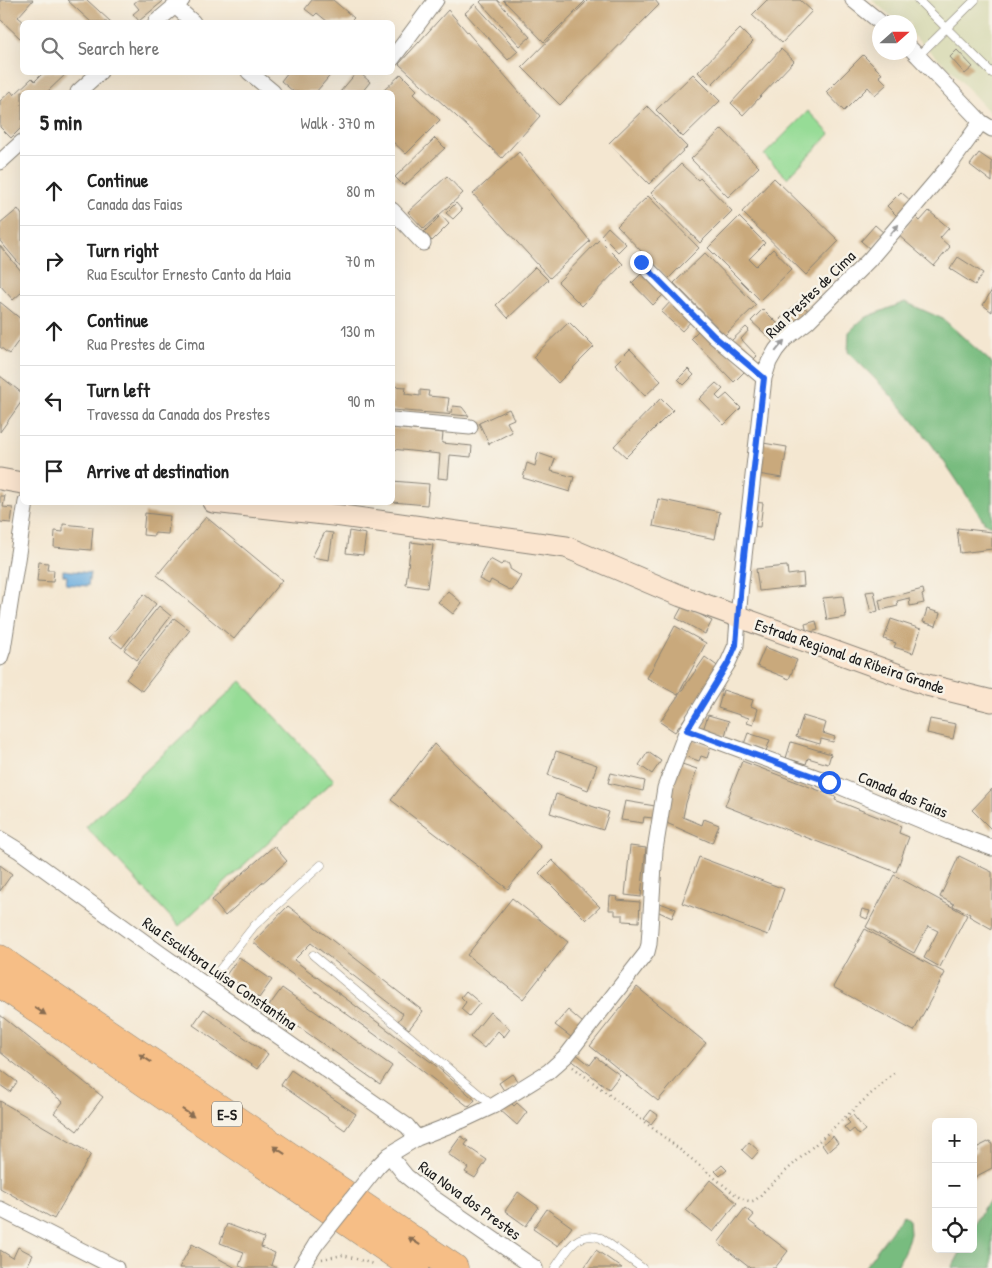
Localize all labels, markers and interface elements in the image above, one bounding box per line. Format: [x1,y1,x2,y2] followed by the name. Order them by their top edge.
[872,15,917,60] north arrow
[20,20,395,75] search box
[38,34,66,62] icon: search
[78,35,159,61] text: Search here
[40,108,82,137] text: 5 min
[301,112,375,134] text: Walk · 370 m
[87,167,148,193] text: Continue
[40,177,68,205] icon: ahead
[346,180,375,202] text: 80 m
[87,193,182,215] text: Canada das Faias
[888,225,900,237] one-way arrow
[87,237,158,263] text: Turn right
[760,245,860,343] street label: Rua Prestes de Cima
[40,247,68,275] icon: right
[345,250,375,272] text: 70 m
[630,251,653,274] route end
[87,263,291,285] text: Rua Escultor Ernesto Canto da Maia
[87,307,148,333] text: Continue
[40,317,68,345] icon: ahead
[340,320,375,342] text: 130 m
[87,333,205,355] text: Rua Prestes de Cima
[774,340,785,352] one-way arrow
[87,377,150,403] text: Turn left
[40,387,68,415] icon: left
[347,390,375,412] text: 90 m
[87,403,270,425] text: Travessa da Canada dos Prestes
[40,457,68,485] icon: arrive
[87,458,229,484] text: Arrive at destination
[752,613,948,699] street label: Estrada Regional da Ribeira Grande
[855,765,951,823] street label: Canada das Faias
[818,771,841,794] route start
[138,911,302,1035] street label: Rua Escultora Luísa Constantina
[33,1006,47,1016] one-way arrow
[138,1053,151,1063] one-way arrow
[212,1102,242,1126] road number: E-S
[182,1108,195,1117] one-way arrow
[932,1118,977,1253] map controls
[932,1118,977,1163] button: +
[272,1145,286,1154] one-way arrow
[414,1155,526,1245] street label: Rua Nova dos Prestes
[932,1163,977,1208] button: −
[932,1208,977,1253] button: locate
[407,1236,420,1246] one-way arrow

